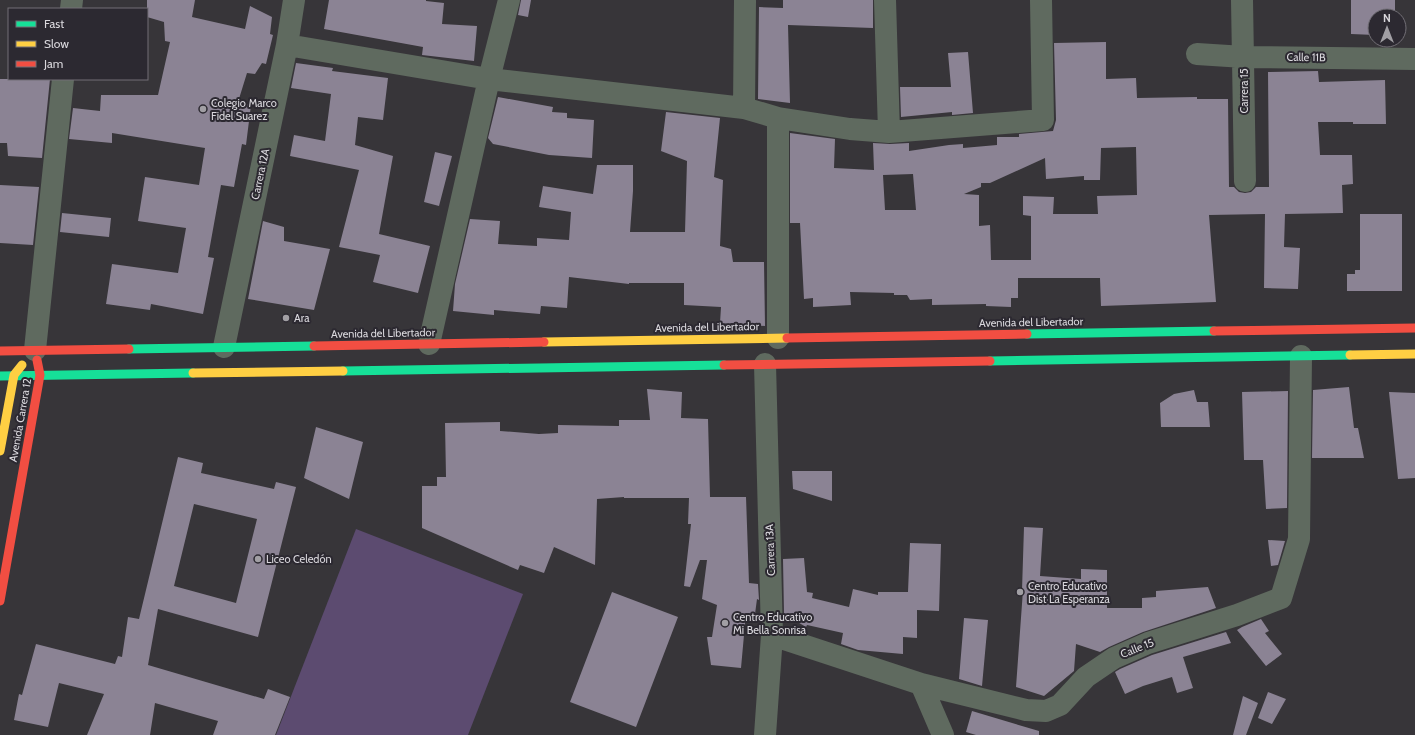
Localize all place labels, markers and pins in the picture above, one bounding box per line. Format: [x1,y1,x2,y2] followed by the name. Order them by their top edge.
[211,96,277,123] place label: Colegio Marco Fidel Suarez
[198,104,208,114] marker: Colegio Marco Fidel Suarez
[294,311,310,325] place label: Ara
[281,313,291,323] marker: Ara
[266,552,332,566] place label: Liceo Celedón
[253,554,263,564] marker: Liceo Celedón
[1028,579,1111,606] place label: Centro Educativo Dist La Esperanza
[1015,587,1025,597] marker: Centro Educativo Dist La Esperanza
[733,610,812,637] place label: Centro Educativo Mi Bella Sonrisa
[720,618,730,628] marker: Centro Educativo Mi Bella Sonrisa

